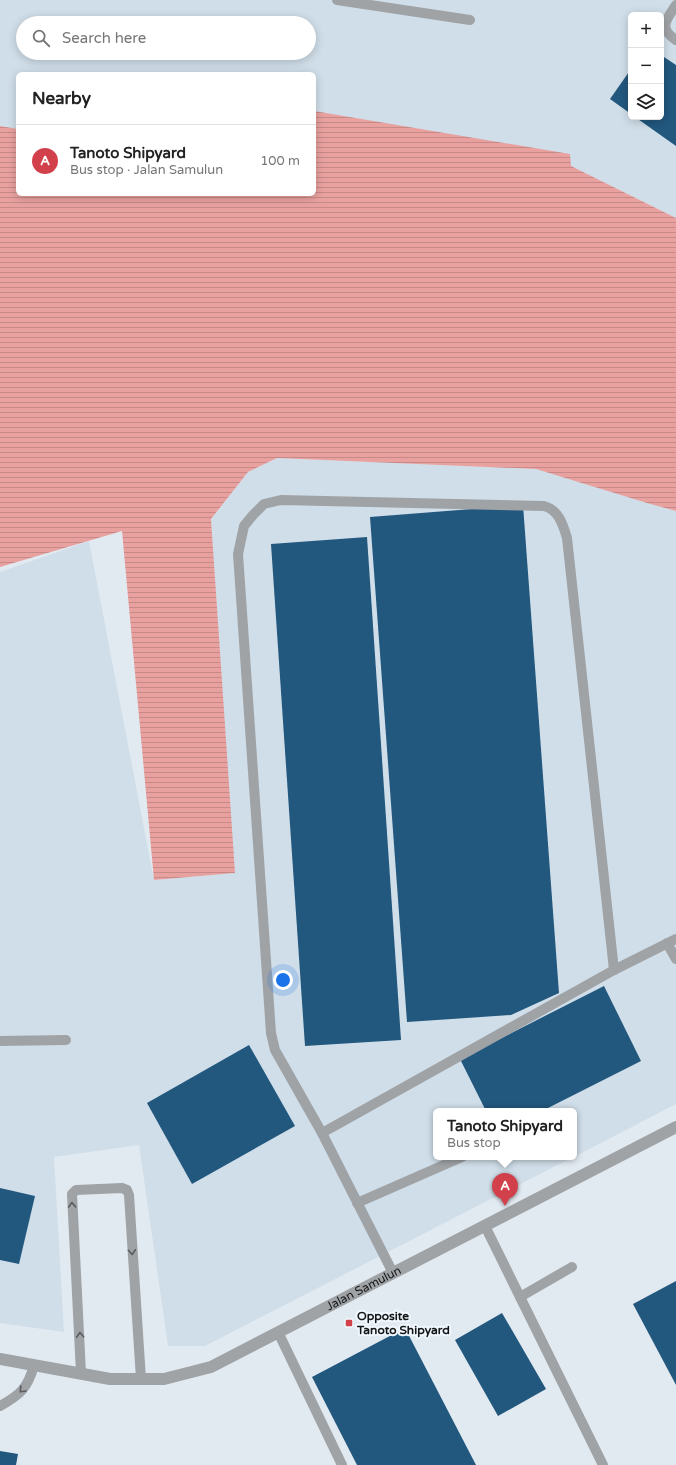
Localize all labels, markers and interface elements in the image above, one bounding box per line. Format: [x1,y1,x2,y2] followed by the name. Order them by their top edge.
[628,12,664,120] map controls
[628,12,664,48] button: +
[16,16,316,60] search box
[30,27,52,49] icon: search
[62,29,146,47] text: Search here
[628,48,664,84] button: −
[628,84,664,120] button: layers
[32,88,91,109] text: Nearby
[70,144,186,162] text: Tanoto Shipyard
[40,153,50,169] text: A
[260,153,300,169] text: 100 m
[70,162,223,178] text: Bus stop · Jalan Samulun
[273,970,293,990] your location
[433,1108,577,1160] popup
[447,1117,563,1135] text: Tanoto Shipyard
[447,1135,501,1151] text: Bus stop
[492,1173,518,1206] pin: A
[68,1202,76,1208] one-way arrow
[128,1249,137,1255] one-way arrow
[324,1263,403,1313] street label: Jalan Samulun
[356,1309,450,1338] place label: Opposite Tanoto Shipyard
[344,1318,354,1328] marker: Opposite Tanoto Shipyard
[75,1332,84,1338] one-way arrow
[19,1385,27,1393] one-way arrow

